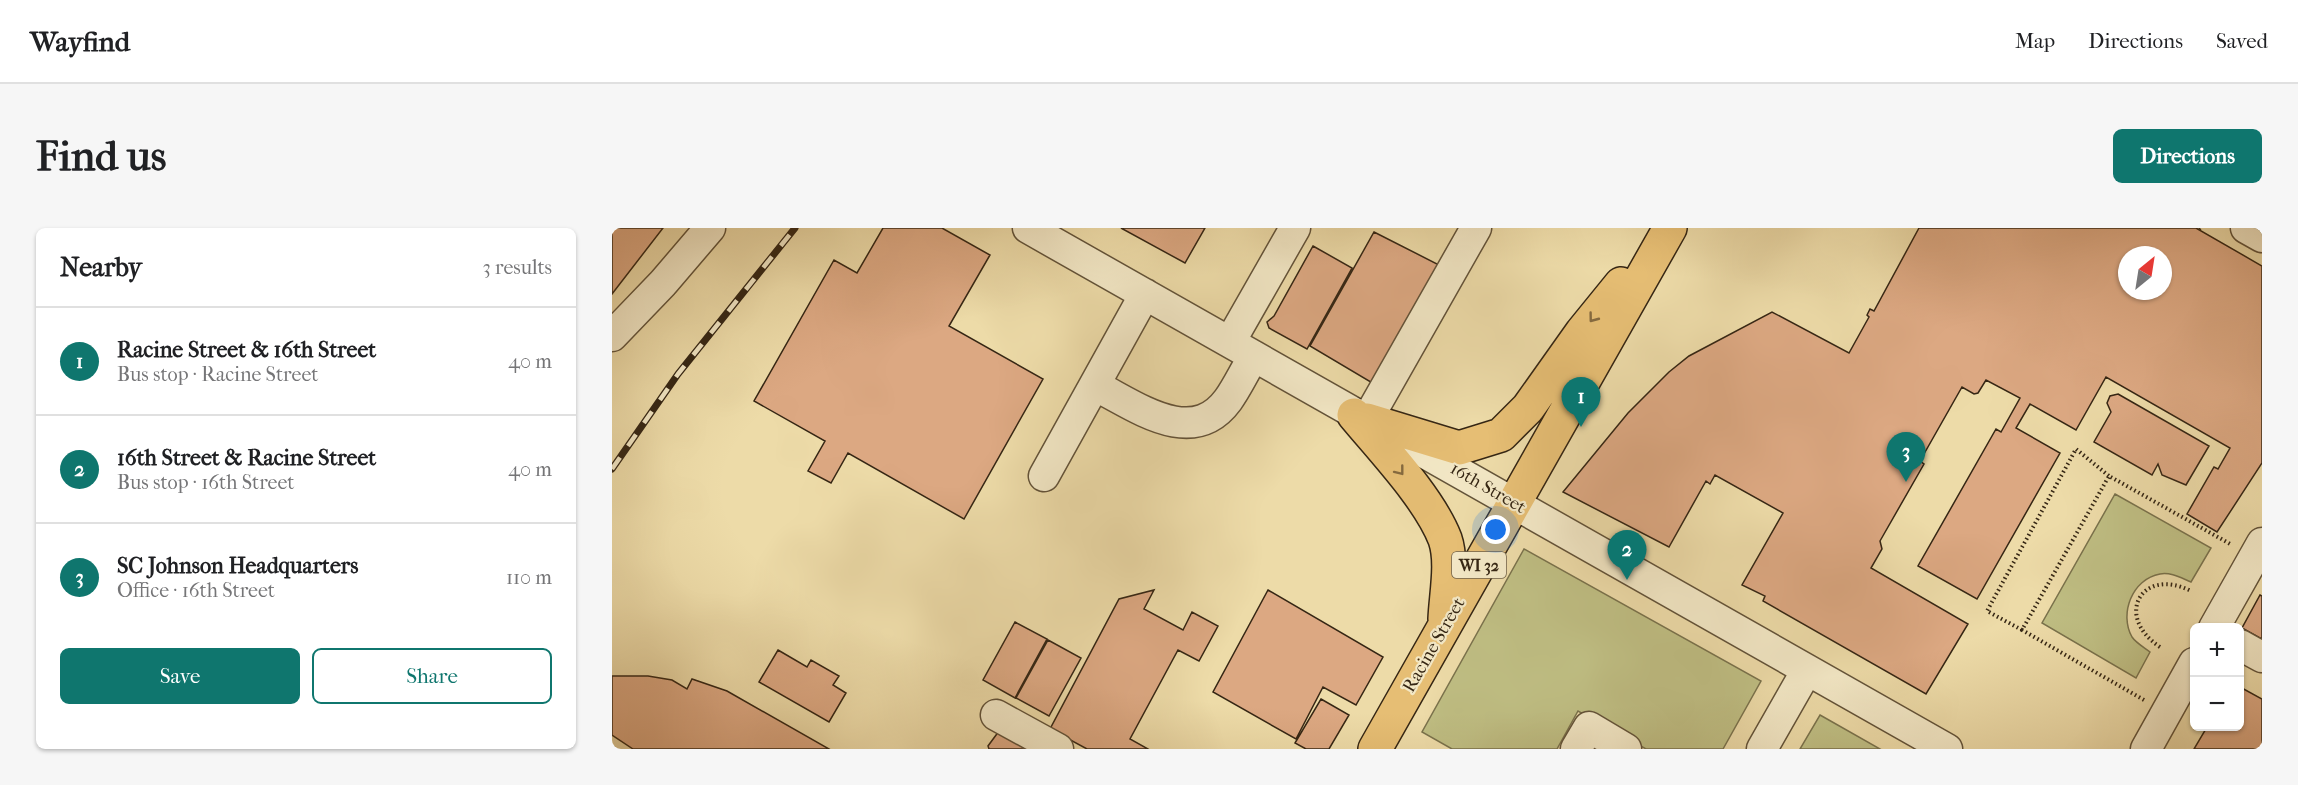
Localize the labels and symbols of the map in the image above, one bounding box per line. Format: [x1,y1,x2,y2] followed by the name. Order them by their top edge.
[2118,246,2172,300] north arrow
[1589,312,1600,323] one-way arrow
[1562,378,1600,427] pin: 1
[1886,432,1926,482] pin: 3
[1446,458,1530,518] street label: 16th Street
[1392,464,1403,475] one-way arrow
[1481,515,1510,544] your location
[1608,530,1646,580] pin: 2
[1452,552,1506,578] road number: WI 32
[1399,594,1470,696] street label: Racine Street

